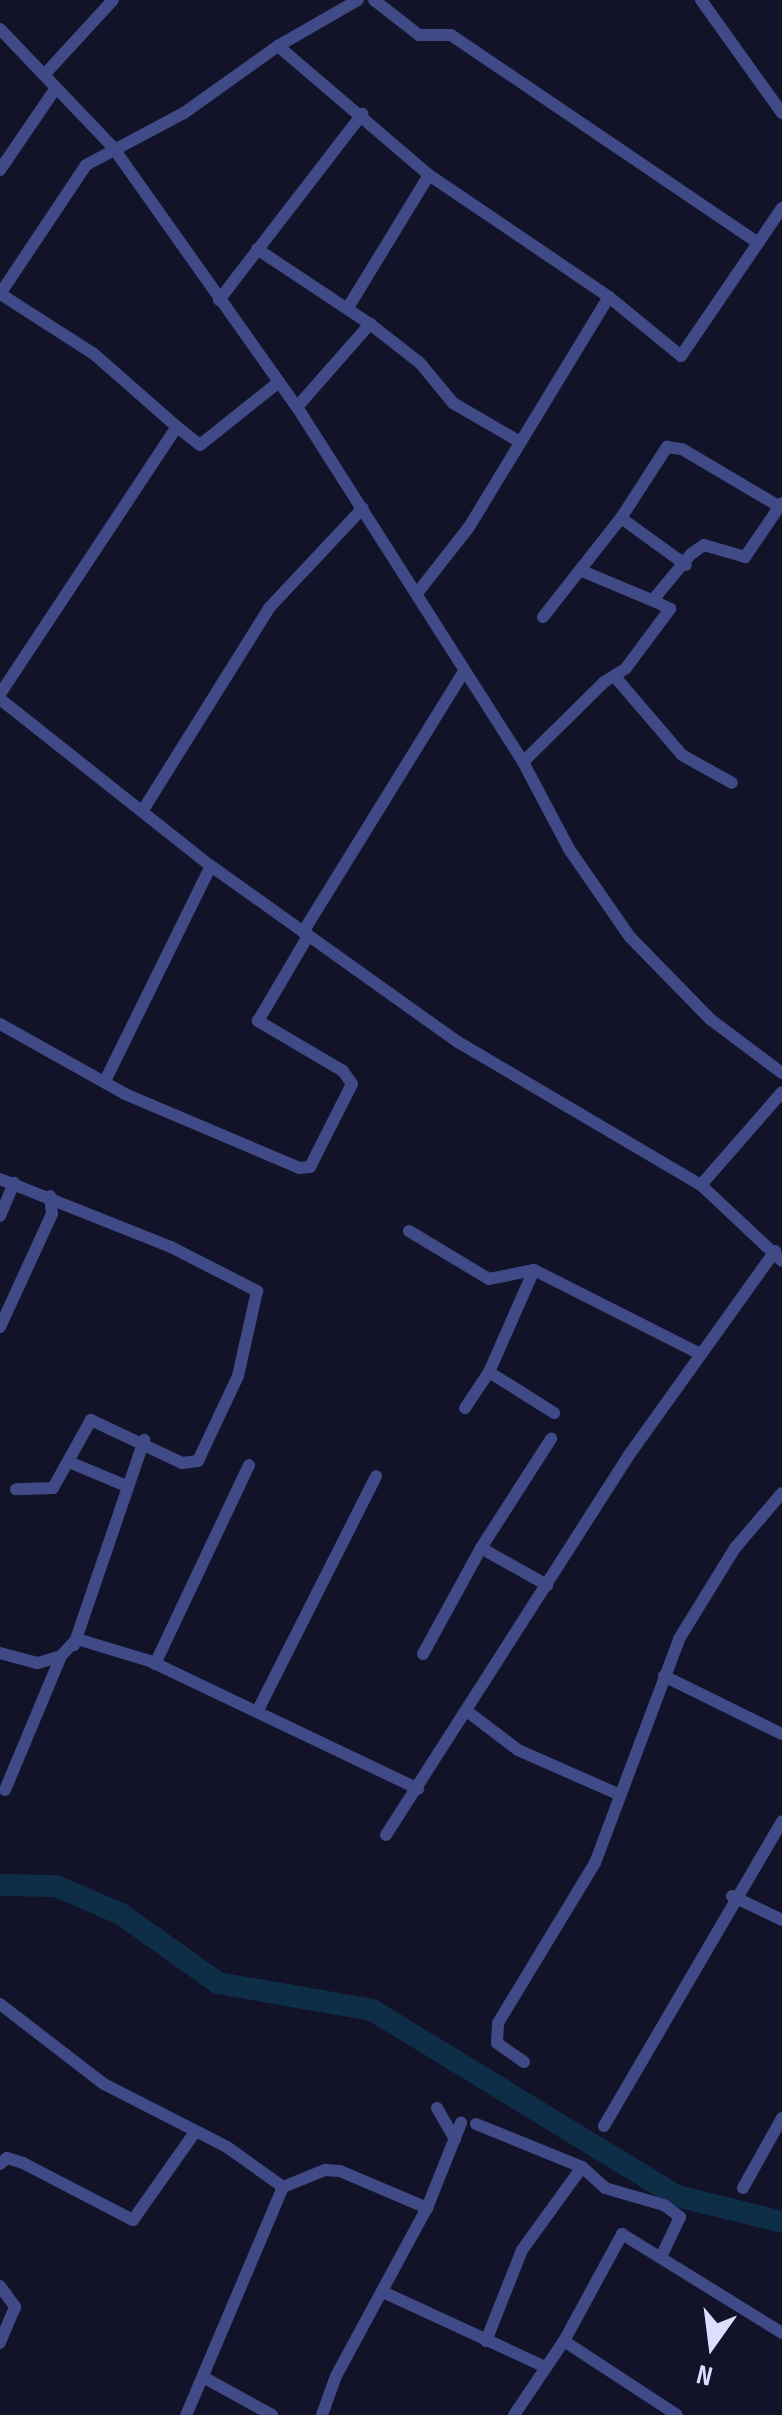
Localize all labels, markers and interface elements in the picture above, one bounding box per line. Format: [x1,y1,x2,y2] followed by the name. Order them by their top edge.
[662,2295,762,2395] north arrow
[693,2357,716,2392] text: N

